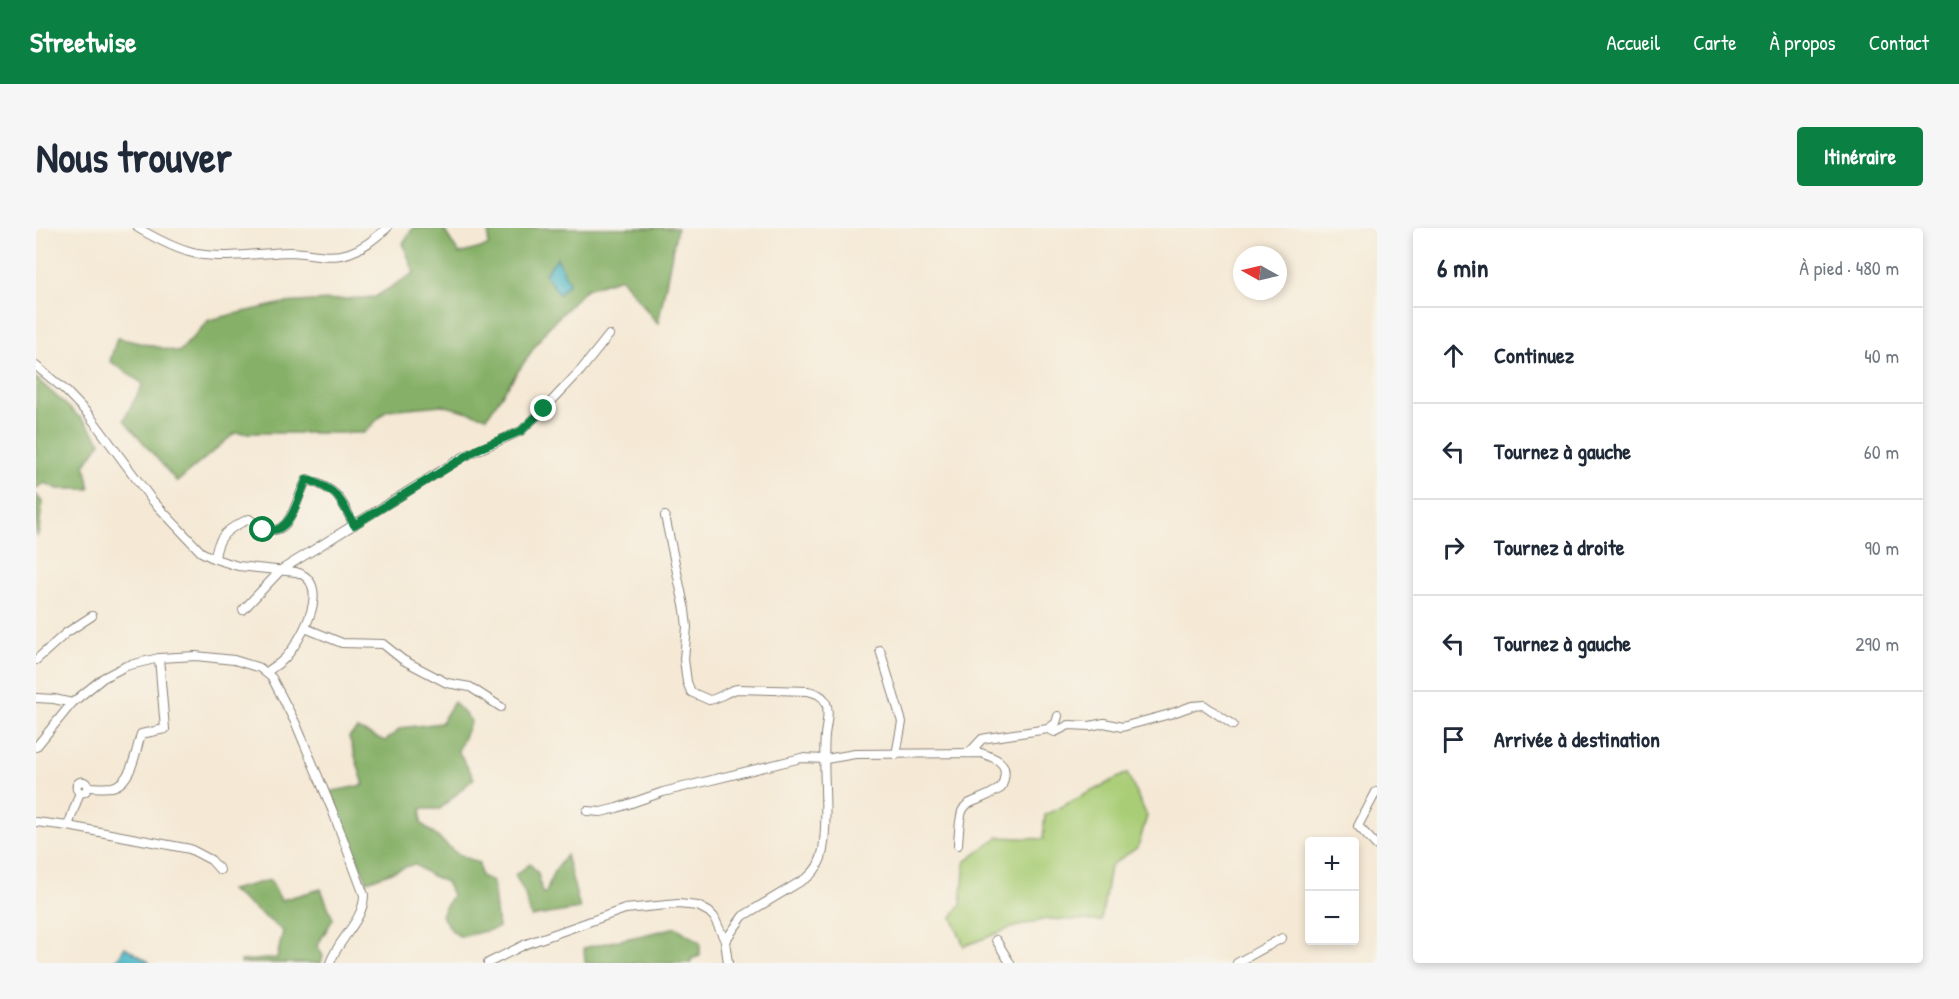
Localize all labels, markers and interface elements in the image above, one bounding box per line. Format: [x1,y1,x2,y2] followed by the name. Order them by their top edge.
[30,23,136,61] text: Streetwise
[1607,28,1660,57] text: Accueil
[1693,28,1737,57] text: Carte
[1770,28,1836,57] text: À propos
[1869,28,1929,57] text: Contact
[1797,127,1923,186] button: Itinéraire
[36,128,232,185] text: Nous trouver
[1233,246,1287,300] north arrow
[1437,250,1489,285] text: 6 min
[1799,254,1899,281] text: À pied · 480 m
[1437,339,1470,372] icon: ahead
[1494,340,1574,370] text: Continuez
[1864,342,1899,369] text: 40 m
[530,395,556,421] route end
[1437,435,1470,468] icon: left
[1494,436,1631,466] text: Tournez à gauche
[1864,438,1899,465] text: 60 m
[249,516,275,542] route start
[1437,531,1470,564] icon: right
[1494,532,1624,562] text: Tournez à droite
[1865,534,1899,561] text: 90 m
[1437,627,1470,660] icon: left
[1494,628,1631,658] text: Tournez à gauche
[1855,630,1899,657] text: 290 m
[1437,723,1470,756] icon: arrive
[1494,724,1660,754] text: Arrivée à destination
[1305,837,1359,945] map controls
[1305,837,1359,891] button: +
[1305,891,1359,945] button: −

